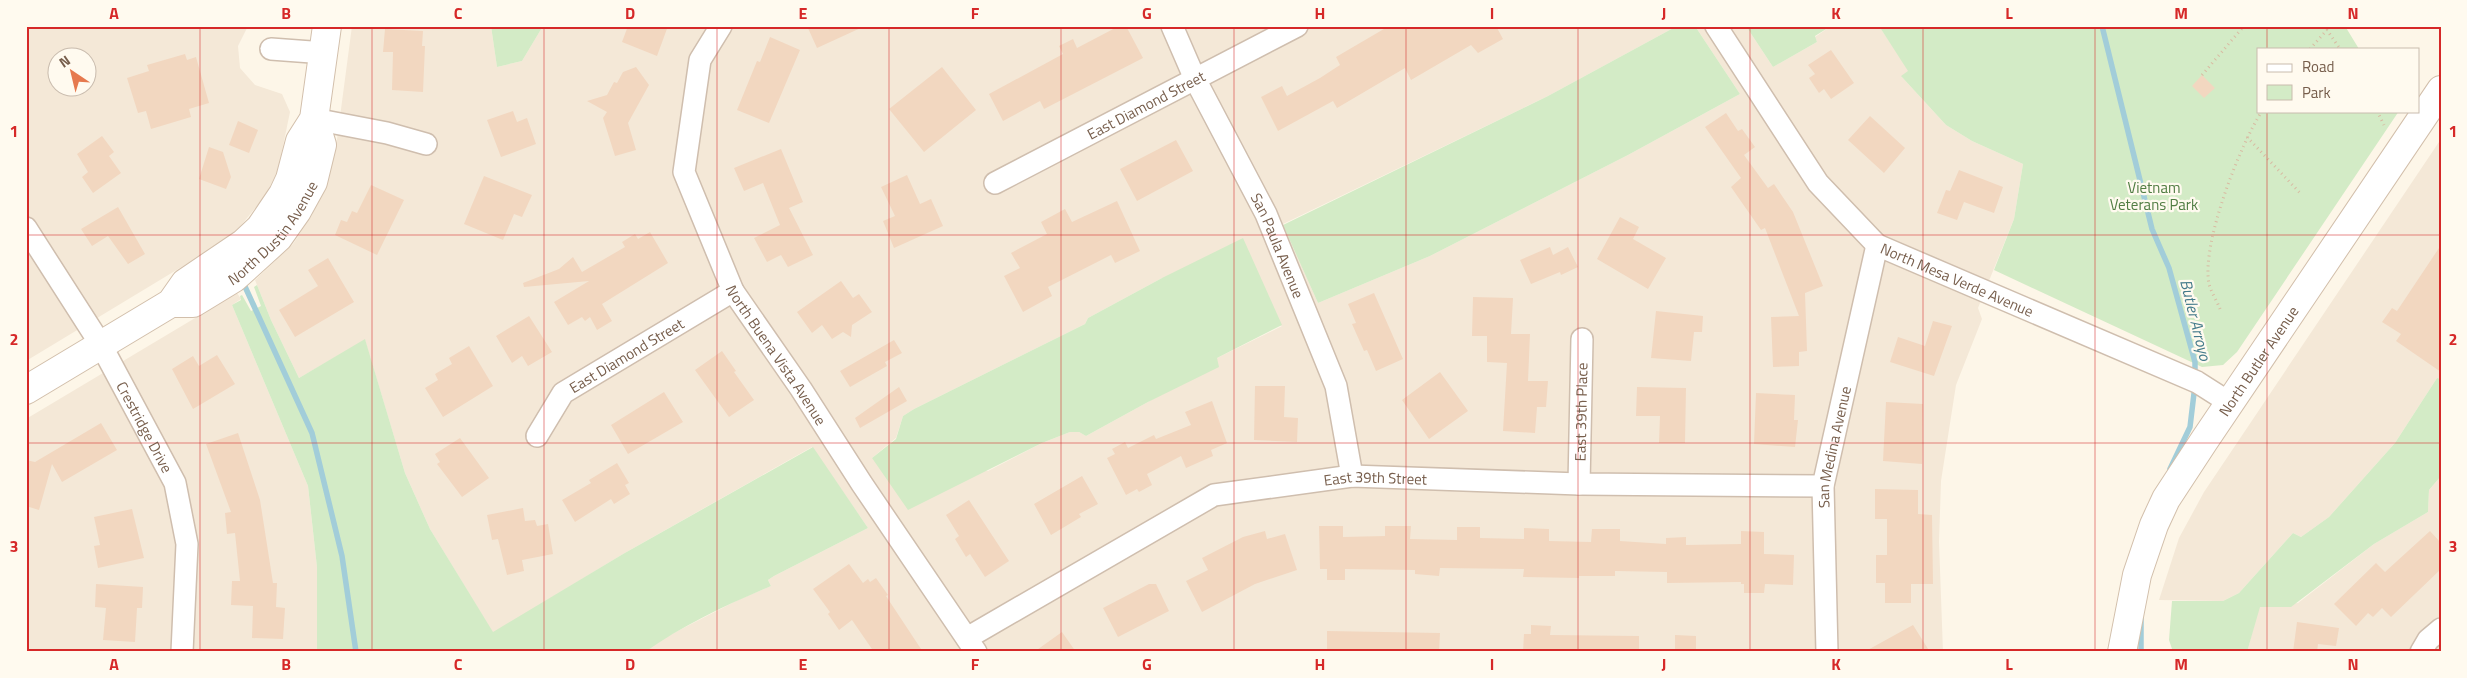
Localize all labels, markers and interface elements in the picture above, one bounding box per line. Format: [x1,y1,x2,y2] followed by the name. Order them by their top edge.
[109,1,119,25] text: A
[281,1,291,25] text: B
[454,1,463,25] text: C
[625,1,635,25] text: D
[799,1,808,25] text: E
[971,1,980,25] text: F
[1142,1,1152,25] text: G
[1315,1,1325,25] text: H
[1490,1,1494,25] text: I
[1662,1,1666,25] text: J
[1831,1,1841,25] text: K
[2005,1,2013,25] text: L
[2174,1,2188,25] text: M
[2347,1,2359,25] text: N
[48,48,98,98] north arrow
[2257,48,2420,112] legend
[54,50,74,72] text: N
[2302,55,2334,78] text: Road
[1083,64,1210,145] street label: East Diamond Street
[2302,81,2331,104] text: Park
[10,119,18,143] text: 1
[2449,119,2457,143] text: 1
[223,176,323,291] street label: North Dustin Avenue
[2110,176,2198,216] park label: Vietnam Veterans Park
[1245,189,1311,302] street label: San Paula Avenue
[1877,236,2037,322] street label: North Mesa Verde Avenue
[2174,277,2218,364] water label: Butler Arroyo
[720,281,833,429] street label: North Buena Vista Avenue
[2213,301,2304,421] street label: North Butler Avenue
[564,311,689,398] street label: East Diamond Street
[10,327,18,351] text: 2
[2449,327,2457,351] text: 2
[1568,362,1593,462] street label: East 39th Place
[111,377,179,477] street label: Crestridge Drive
[1811,384,1857,508] street label: San Medina Avenue
[1322,464,1428,491] street label: East 39th Street
[10,534,18,558] text: 3
[2449,534,2457,558] text: 3
[109,652,119,676] text: A
[281,652,291,676] text: B
[454,652,463,676] text: C
[625,652,635,676] text: D
[799,652,808,676] text: E
[971,652,980,676] text: F
[1142,652,1152,676] text: G
[1315,652,1325,676] text: H
[1490,652,1494,676] text: I
[1662,652,1666,676] text: J
[1831,652,1841,676] text: K
[2005,652,2013,676] text: L
[2174,652,2188,676] text: M
[2347,652,2359,676] text: N

